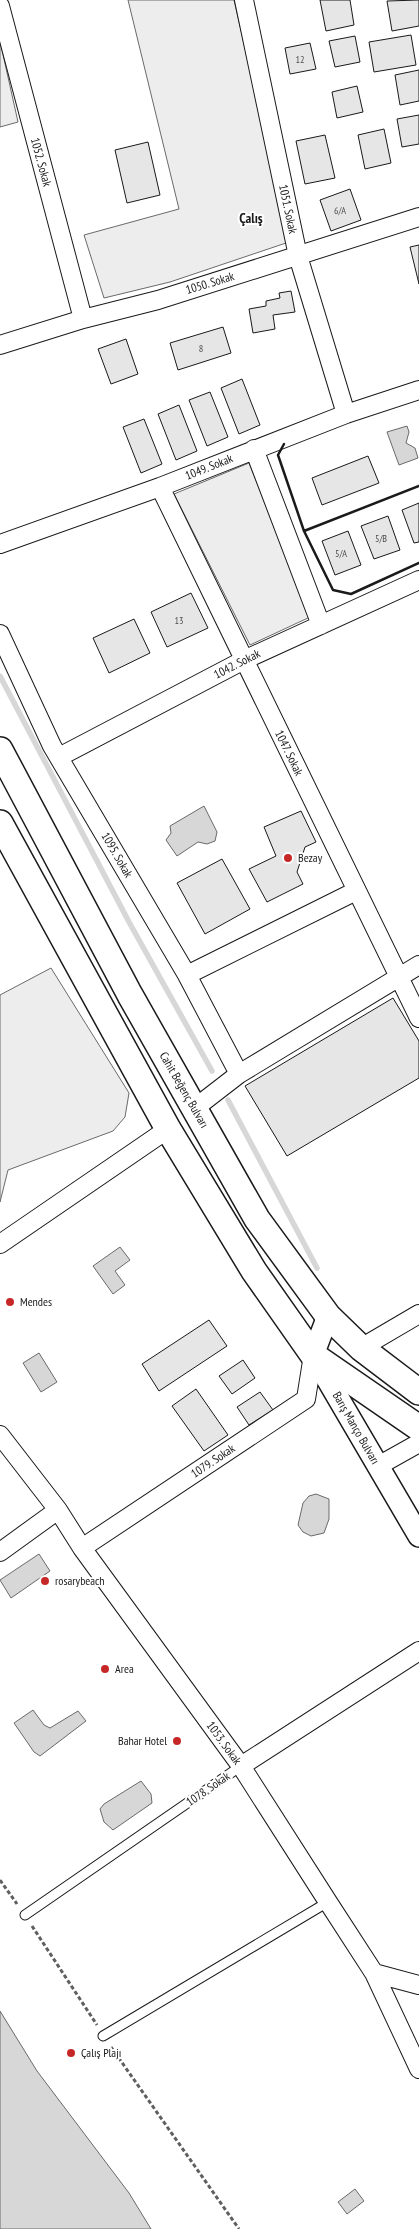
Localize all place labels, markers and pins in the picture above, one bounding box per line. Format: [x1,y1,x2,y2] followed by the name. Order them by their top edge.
[298,850,323,865] place label: Bezay
[282,852,294,864] marker: Bezay
[20,1294,52,1309] place label: Mendes
[4,1296,16,1308] marker: Mendes
[55,1573,105,1588] place label: rosarybeach
[39,1575,51,1587] marker: rosarybeach
[115,1661,134,1676] place label: Area
[99,1663,111,1675] marker: Area
[118,1733,167,1748] place label: Bahar Hotel
[171,1735,183,1747] marker: Bahar Hotel
[81,2045,121,2060] place label: Çalış Plajı
[65,2047,77,2059] marker: Çalış Plajı

